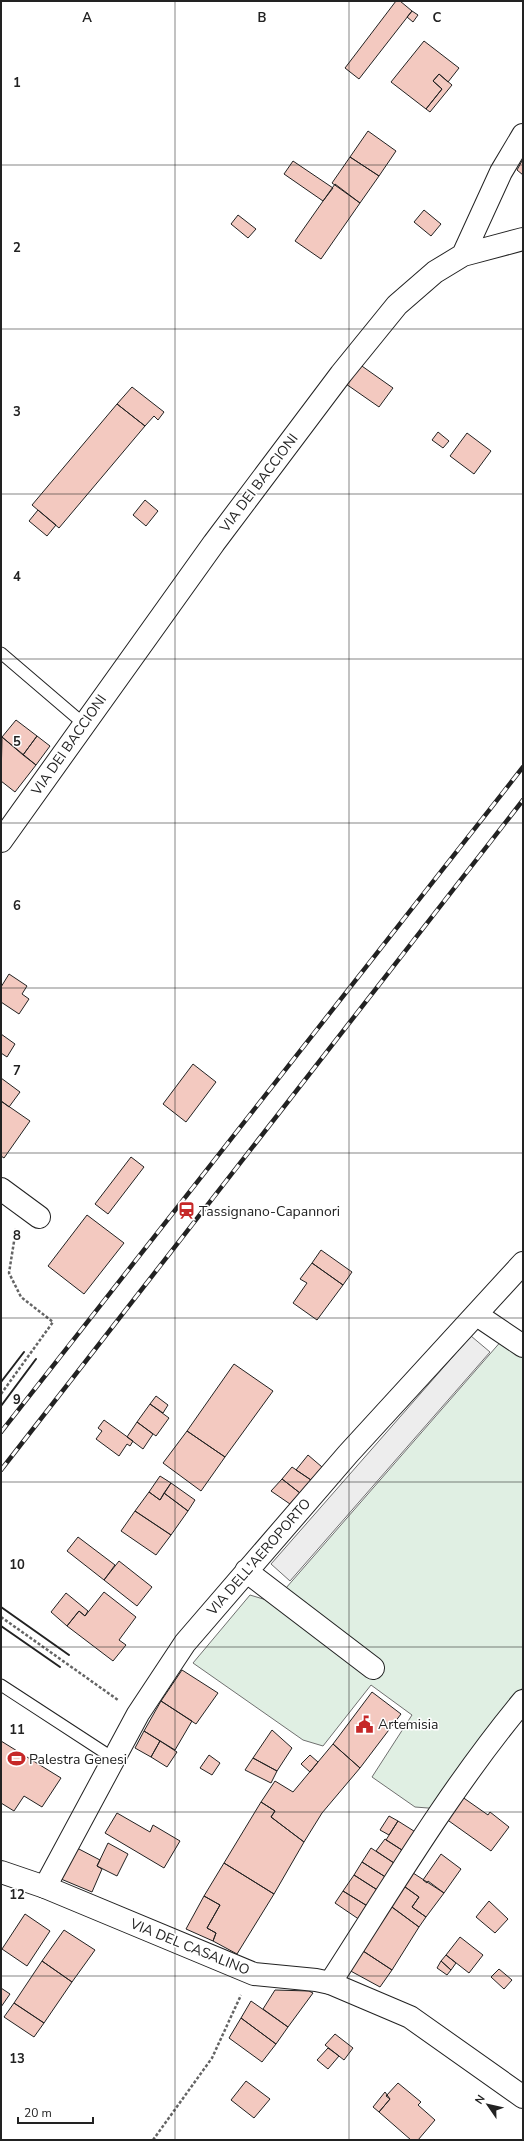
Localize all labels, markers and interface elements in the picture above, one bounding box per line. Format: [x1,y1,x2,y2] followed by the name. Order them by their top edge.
[82,9,92,27] text: A
[258,9,267,27] text: B
[433,9,442,27] text: C
[13,74,21,92] text: 1
[13,239,21,257] text: 2
[13,403,21,421] text: 3
[215,430,302,537] street label: VIA DEI BACCIONI
[13,568,21,586] text: 4
[27,691,111,800] street label: VIA DEI BACCIONI
[13,733,21,751] text: 5
[13,897,21,915] text: 6
[13,1062,21,1080] text: 7
[176,1201,196,1221] station icon: Tassignano-Capannori
[199,1202,340,1221] place label: Tassignano-Capannori
[13,1227,21,1245] text: 8
[13,1391,21,1409] text: 9
[202,1494,315,1620] street label: VIA DELL'AEROPORTO
[9,1556,25,1574] text: 10
[355,1714,375,1734] public building icon: Artemisia
[378,1715,439,1734] place label: Artemisia
[9,1721,25,1739] text: 11
[6,1749,26,1769] sports icon: Palestra Genesi
[29,1750,127,1769] place label: Palestra Genesi
[9,1886,25,1904] text: 12
[127,1914,253,1980] street label: VIA DEL CASALINO
[9,2050,25,2068] text: 13
[468,2085,508,2125] north arrow
[472,2092,489,2107] text: N
[18,2099,93,2125] scale bar
[24,2105,52,2121] text: 20 m

